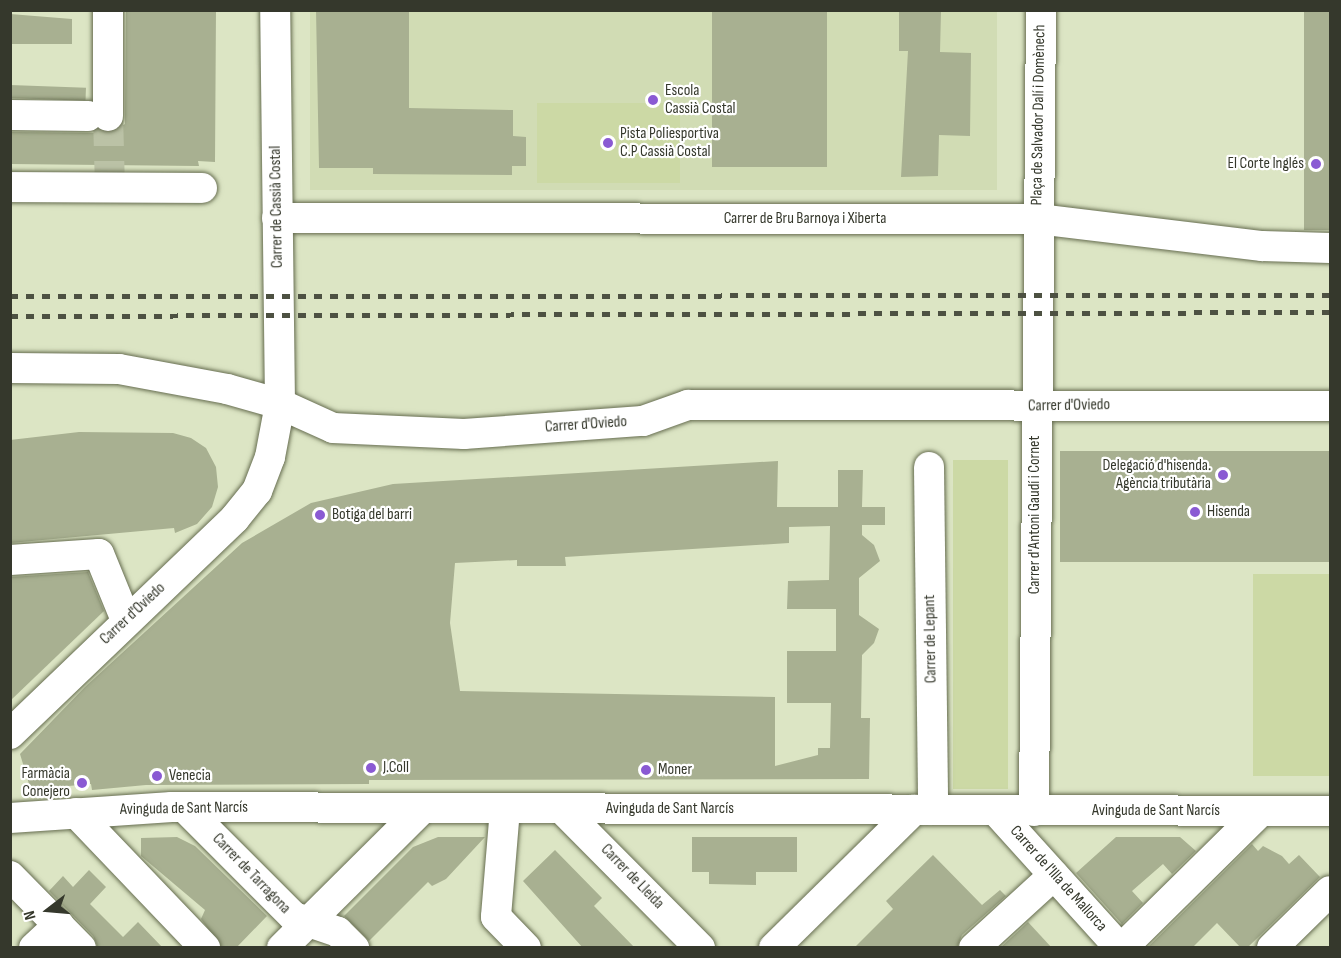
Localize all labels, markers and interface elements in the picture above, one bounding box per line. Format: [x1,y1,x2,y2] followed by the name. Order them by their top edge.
[1028,25,1050,205] street label: Plaça de Salvador Dalí i Domènech
[665,81,736,119] place label: Escola Cassià Costal
[646,93,660,107] marker: Escola Cassià Costal
[620,124,719,162] place label: Pista Poliesportiva C.P Cassià Costal
[601,136,615,150] marker: Pista Poliesportiva C.P Cassià Costal
[266,146,288,268] street label: Carrer de Cassià Costal
[1228,154,1304,174] place label: El Corte Inglés
[1309,157,1323,171] marker: El Corte Inglés
[724,209,886,229] street label: Carrer de Bru Barnoya i Xiberta
[1028,396,1110,416] street label: Carrer d'Oviedo
[544,413,628,437] street label: Carrer d'Oviedo
[1025,436,1045,594] street label: Carrer d'Antoni Gaudí i Cornet
[1103,456,1211,494] place label: Delegació d'hisenda. Agència tributària
[1216,468,1230,482] marker: Delegació d'hisenda. Agència tributària
[1207,502,1250,522] place label: Hisenda
[332,505,412,525] place label: Botiga del barri
[1188,505,1202,519] marker: Hisenda
[313,508,327,522] marker: Botiga del barri
[96,579,170,649] street label: Carrer d'Oviedo
[921,595,941,683] street label: Carrer de Lepant
[383,758,409,778] place label: J.Coll
[658,760,692,780] place label: Moner
[364,761,378,775] marker: J.Coll
[639,763,653,777] marker: Moner
[22,764,70,802] place label: Farmàcia Conejero
[169,766,211,786] place label: Venecia
[150,769,164,783] marker: Venecia
[75,776,89,790] marker: Farmàcia Conejero
[120,798,248,820] street label: Avinguda de Sant Narcís
[606,799,734,819] street label: Avinguda de Sant Narcís
[1092,801,1220,821] street label: Avinguda de Sant Narcís
[1005,822,1111,936] street label: Carrer de l'Illa de Mallorca
[208,830,294,918] street label: Carrer de Tarragona
[596,841,668,913] street label: Carrer de Lleida
[18,880,78,940] north arrow
[20,908,41,922] text: N

